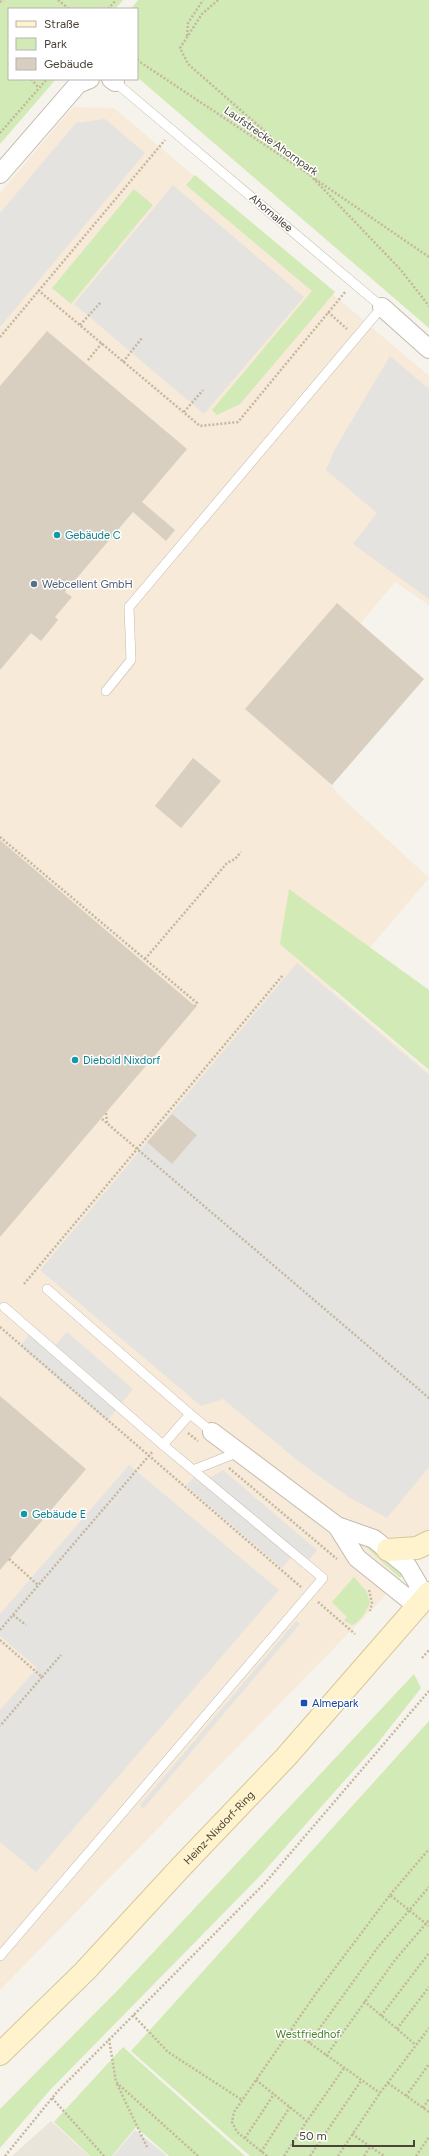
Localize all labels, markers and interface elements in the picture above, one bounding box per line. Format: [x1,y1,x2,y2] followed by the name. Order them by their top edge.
[8,8,138,80] legend
[44,17,80,31] text: Straße
[44,37,67,51] text: Park
[44,57,94,71] text: Gebäude
[222,104,321,179] street label: Laufstrecke Ahornpark
[247,191,295,235] street label: Ahornallee
[65,529,121,542] place label: Gebäude C
[52,530,62,540] marker: Gebäude C
[42,578,133,591] place label: Webcellent GmbH
[29,579,39,589] marker: Webcellent GmbH
[83,1054,161,1067] place label: Diebold Nixdorf
[70,1055,80,1065] marker: Diebold Nixdorf
[32,1508,86,1521] place label: Gebäude E
[19,1509,29,1519] marker: Gebäude E
[312,1697,359,1710] place label: Almepark
[299,1698,309,1708] marker: Almepark
[181,1788,257,1867] street label: Heinz-Nixdorf-Ring
[276,2028,341,2041] park label: Westfriedhof
[293,2122,414,2148] scale bar
[299,2129,327,2143] text: 50 m

